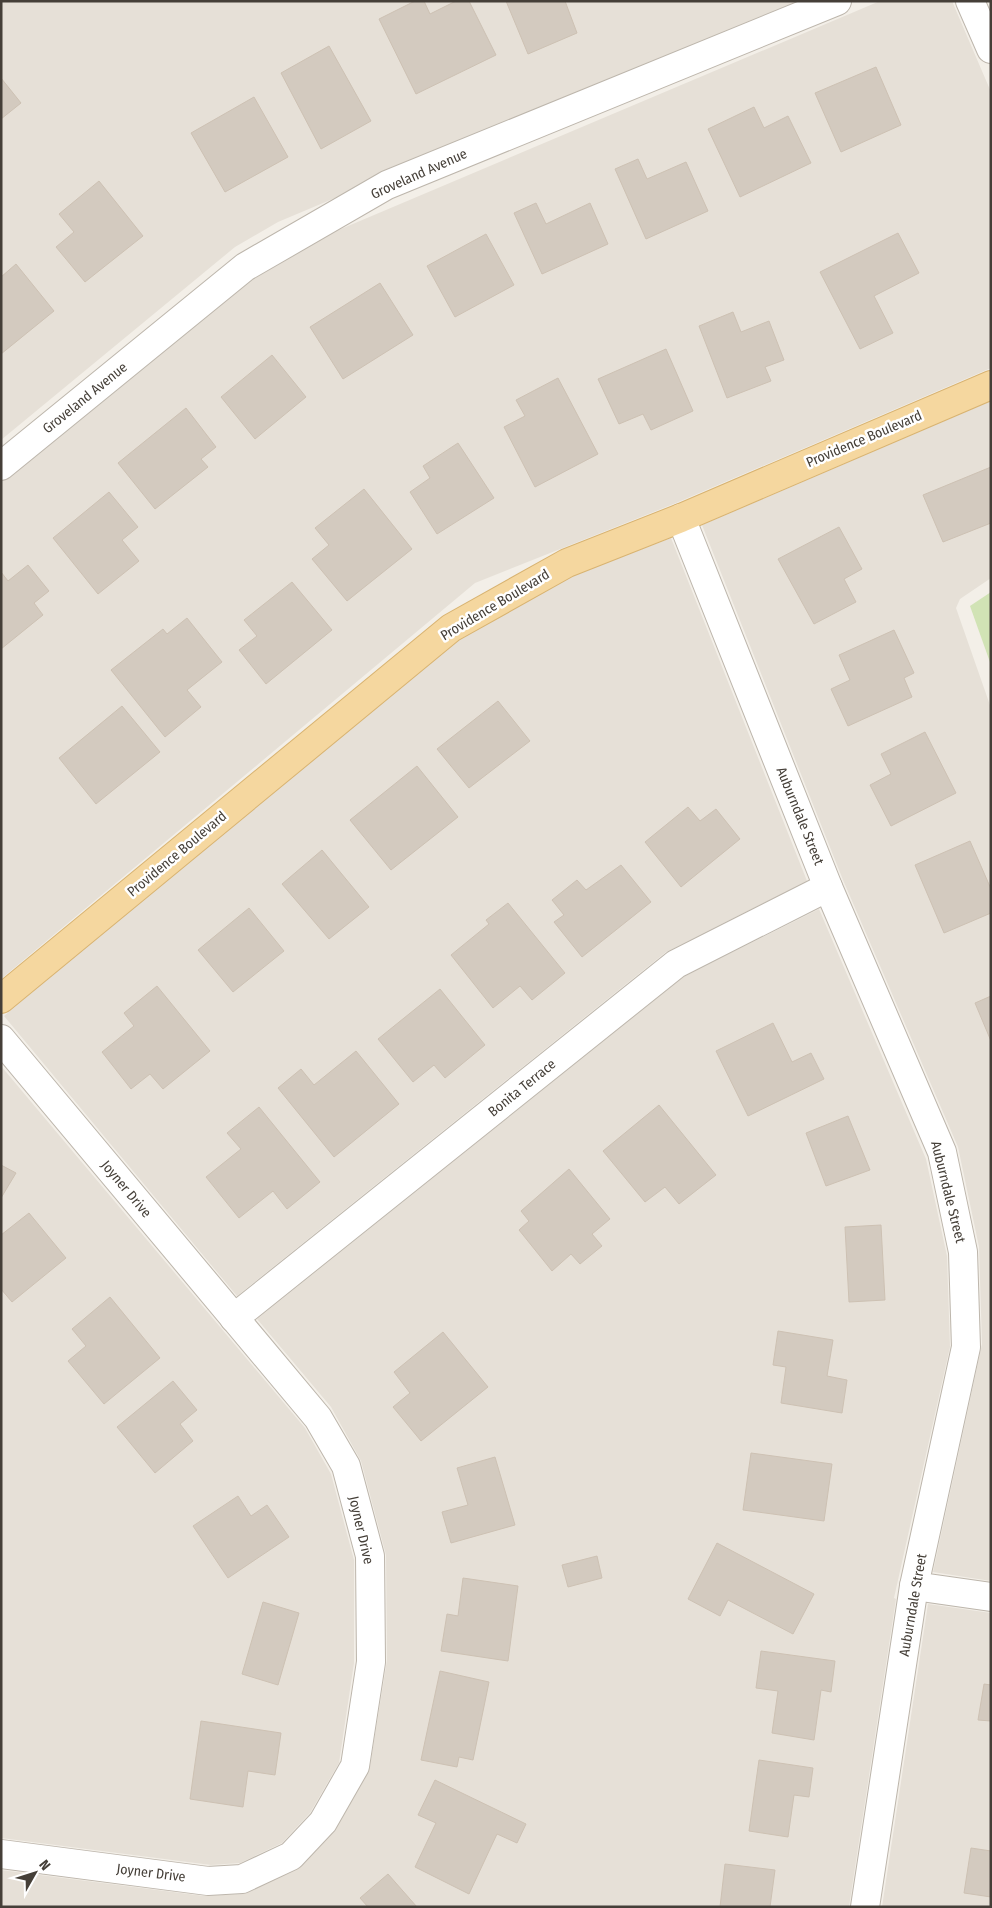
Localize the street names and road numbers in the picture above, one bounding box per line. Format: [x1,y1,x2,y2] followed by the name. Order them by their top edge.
[368,145,470,203] street label: Groveland Avenue
[39,359,131,437] street label: Groveland Avenue
[804,407,924,471] street label: Providence Boulevard
[437,566,553,644] street label: Providence Boulevard
[773,765,828,868] street label: Auburndale Street
[124,808,230,900] street label: Providence Boulevard
[485,1056,559,1120] street label: Bonita Terrace
[927,1139,969,1245] street label: Auburndale Street
[97,1157,155,1221] street label: Joyner Drive
[345,1494,377,1566] street label: Joyner Drive
[896,1552,930,1658] street label: Auburndale Street
[115,1860,187,1886] street label: Joyner Drive

